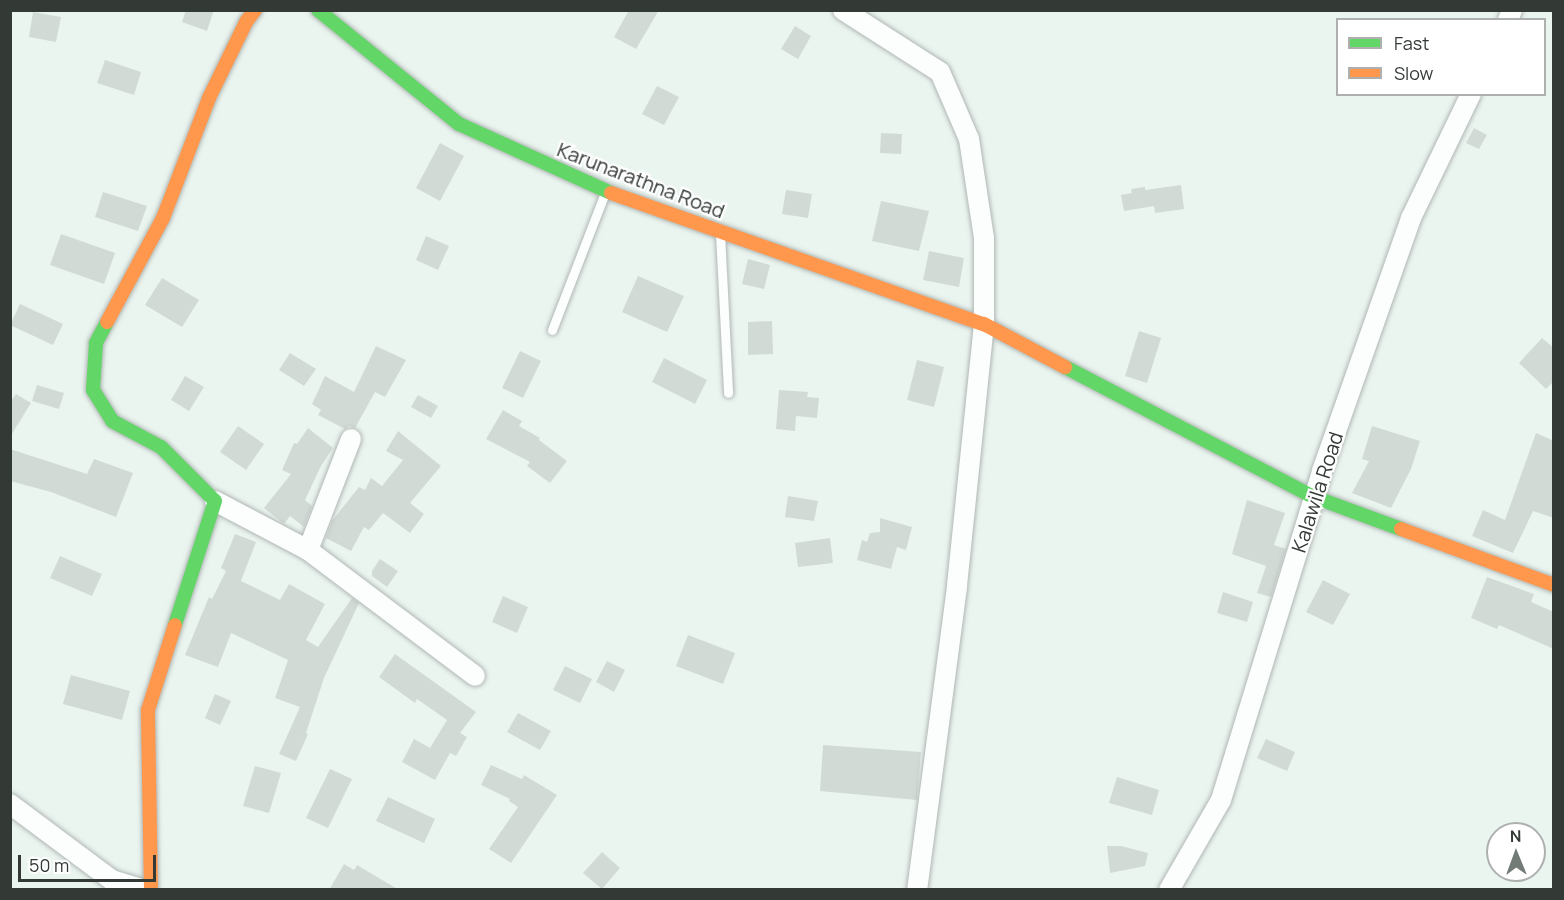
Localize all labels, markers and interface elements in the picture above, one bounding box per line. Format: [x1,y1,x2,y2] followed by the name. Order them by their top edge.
[1336,18,1546,96] legend
[1394,31,1429,55] text: Fast
[1394,61,1433,85] text: Slow
[554,137,728,223] street label: Karunarathna Road
[1286,429,1348,555] street label: Kalawila Road
[1486,822,1546,882] north arrow
[1510,825,1522,847] text: N
[21,843,159,881] scale bar
[29,853,69,877] text: 50 m

